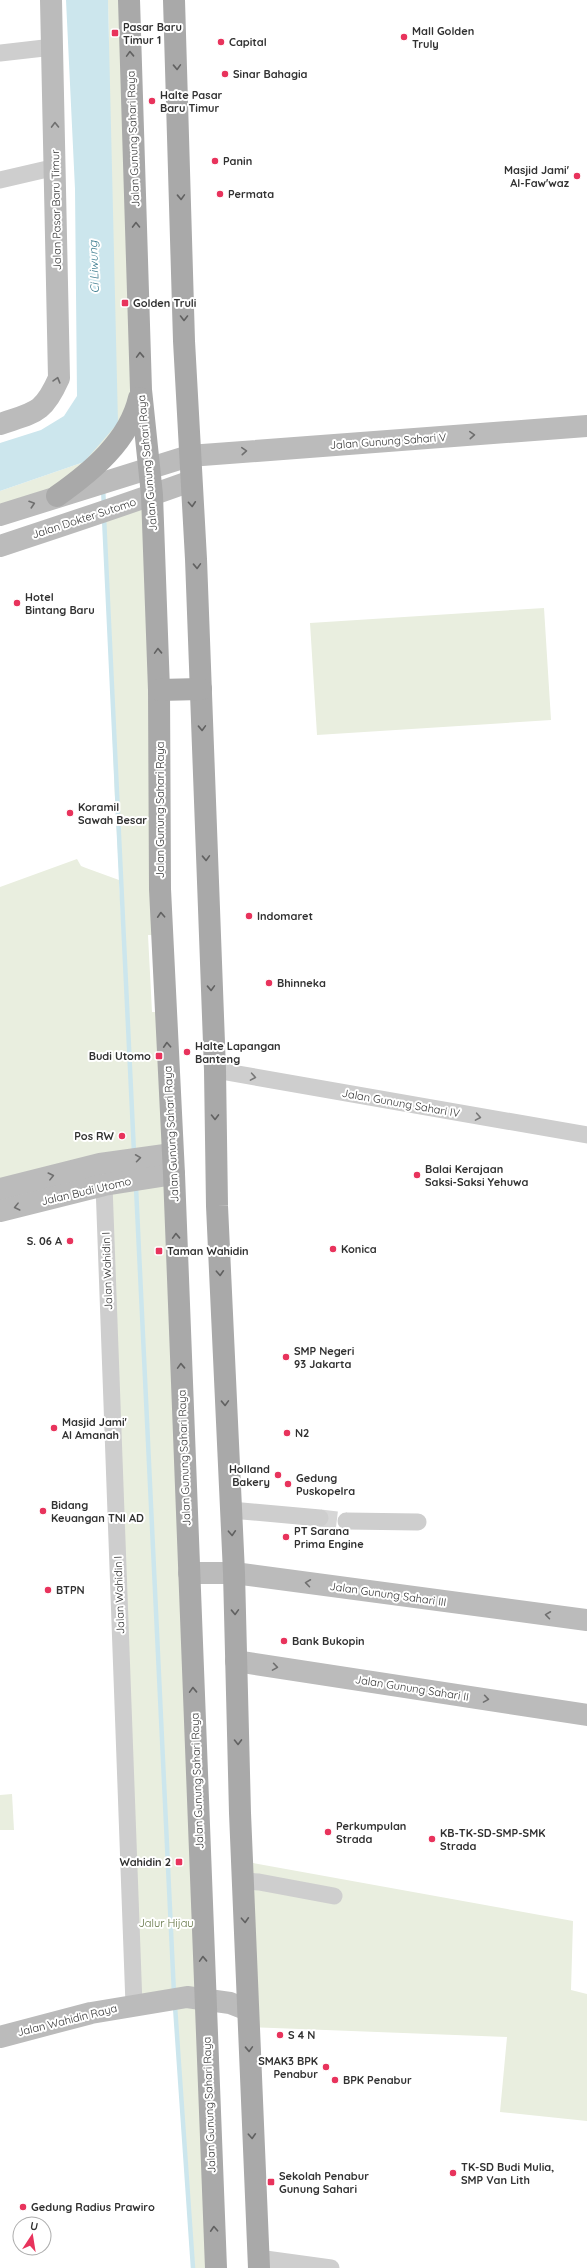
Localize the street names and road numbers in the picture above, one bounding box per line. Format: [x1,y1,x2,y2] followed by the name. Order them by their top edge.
[124,70,142,208] street label: Jalan Gunung Sahari Raya
[48,149,64,270] street label: Jalan Pasar Baru Timur
[134,394,160,532] street label: Jalan Gunung Sahari Raya
[329,430,447,452] street label: Jalan Gunung Sahari V
[30,494,138,541] street label: Jalan Dokter Sutomo
[153,742,167,878] street label: Jalan Gunung Sahari Raya
[160,1065,182,1203] street label: Jalan Gunung Sahari Raya
[341,1086,461,1120] street label: Jalan Gunung Sahari IV
[40,1174,133,1208] street label: Jalan Budi Utomo
[99,1232,115,1310] street label: Jalan Wahidin I
[175,1389,193,1527] street label: Jalan Gunung Sahari Raya
[111,1556,127,1634] street label: Jalan Wahidin I
[329,1579,447,1609] street label: Jalan Gunung Sahari III
[354,1672,470,1704] street label: Jalan Gunung Sahari II
[188,1712,206,1850] street label: Jalan Gunung Sahari Raya
[15,2001,119,2039] street label: Jalan Wahidin Raya
[200,2036,218,2174] street label: Jalan Gunung Sahari Raya

